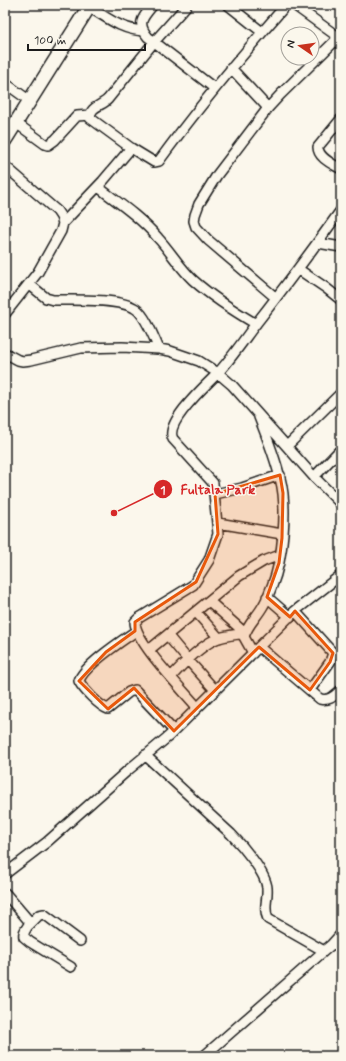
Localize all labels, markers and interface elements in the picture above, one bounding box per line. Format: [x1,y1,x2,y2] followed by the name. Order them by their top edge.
[28,26,145,52] scale bar
[280,26,320,66] north arrow
[34,33,66,49] text: 100 m
[284,39,299,49] text: N
[153,476,263,502] callout: Fultala Park
[181,481,255,499] text: Fultala Park
[160,483,166,499] text: 1

